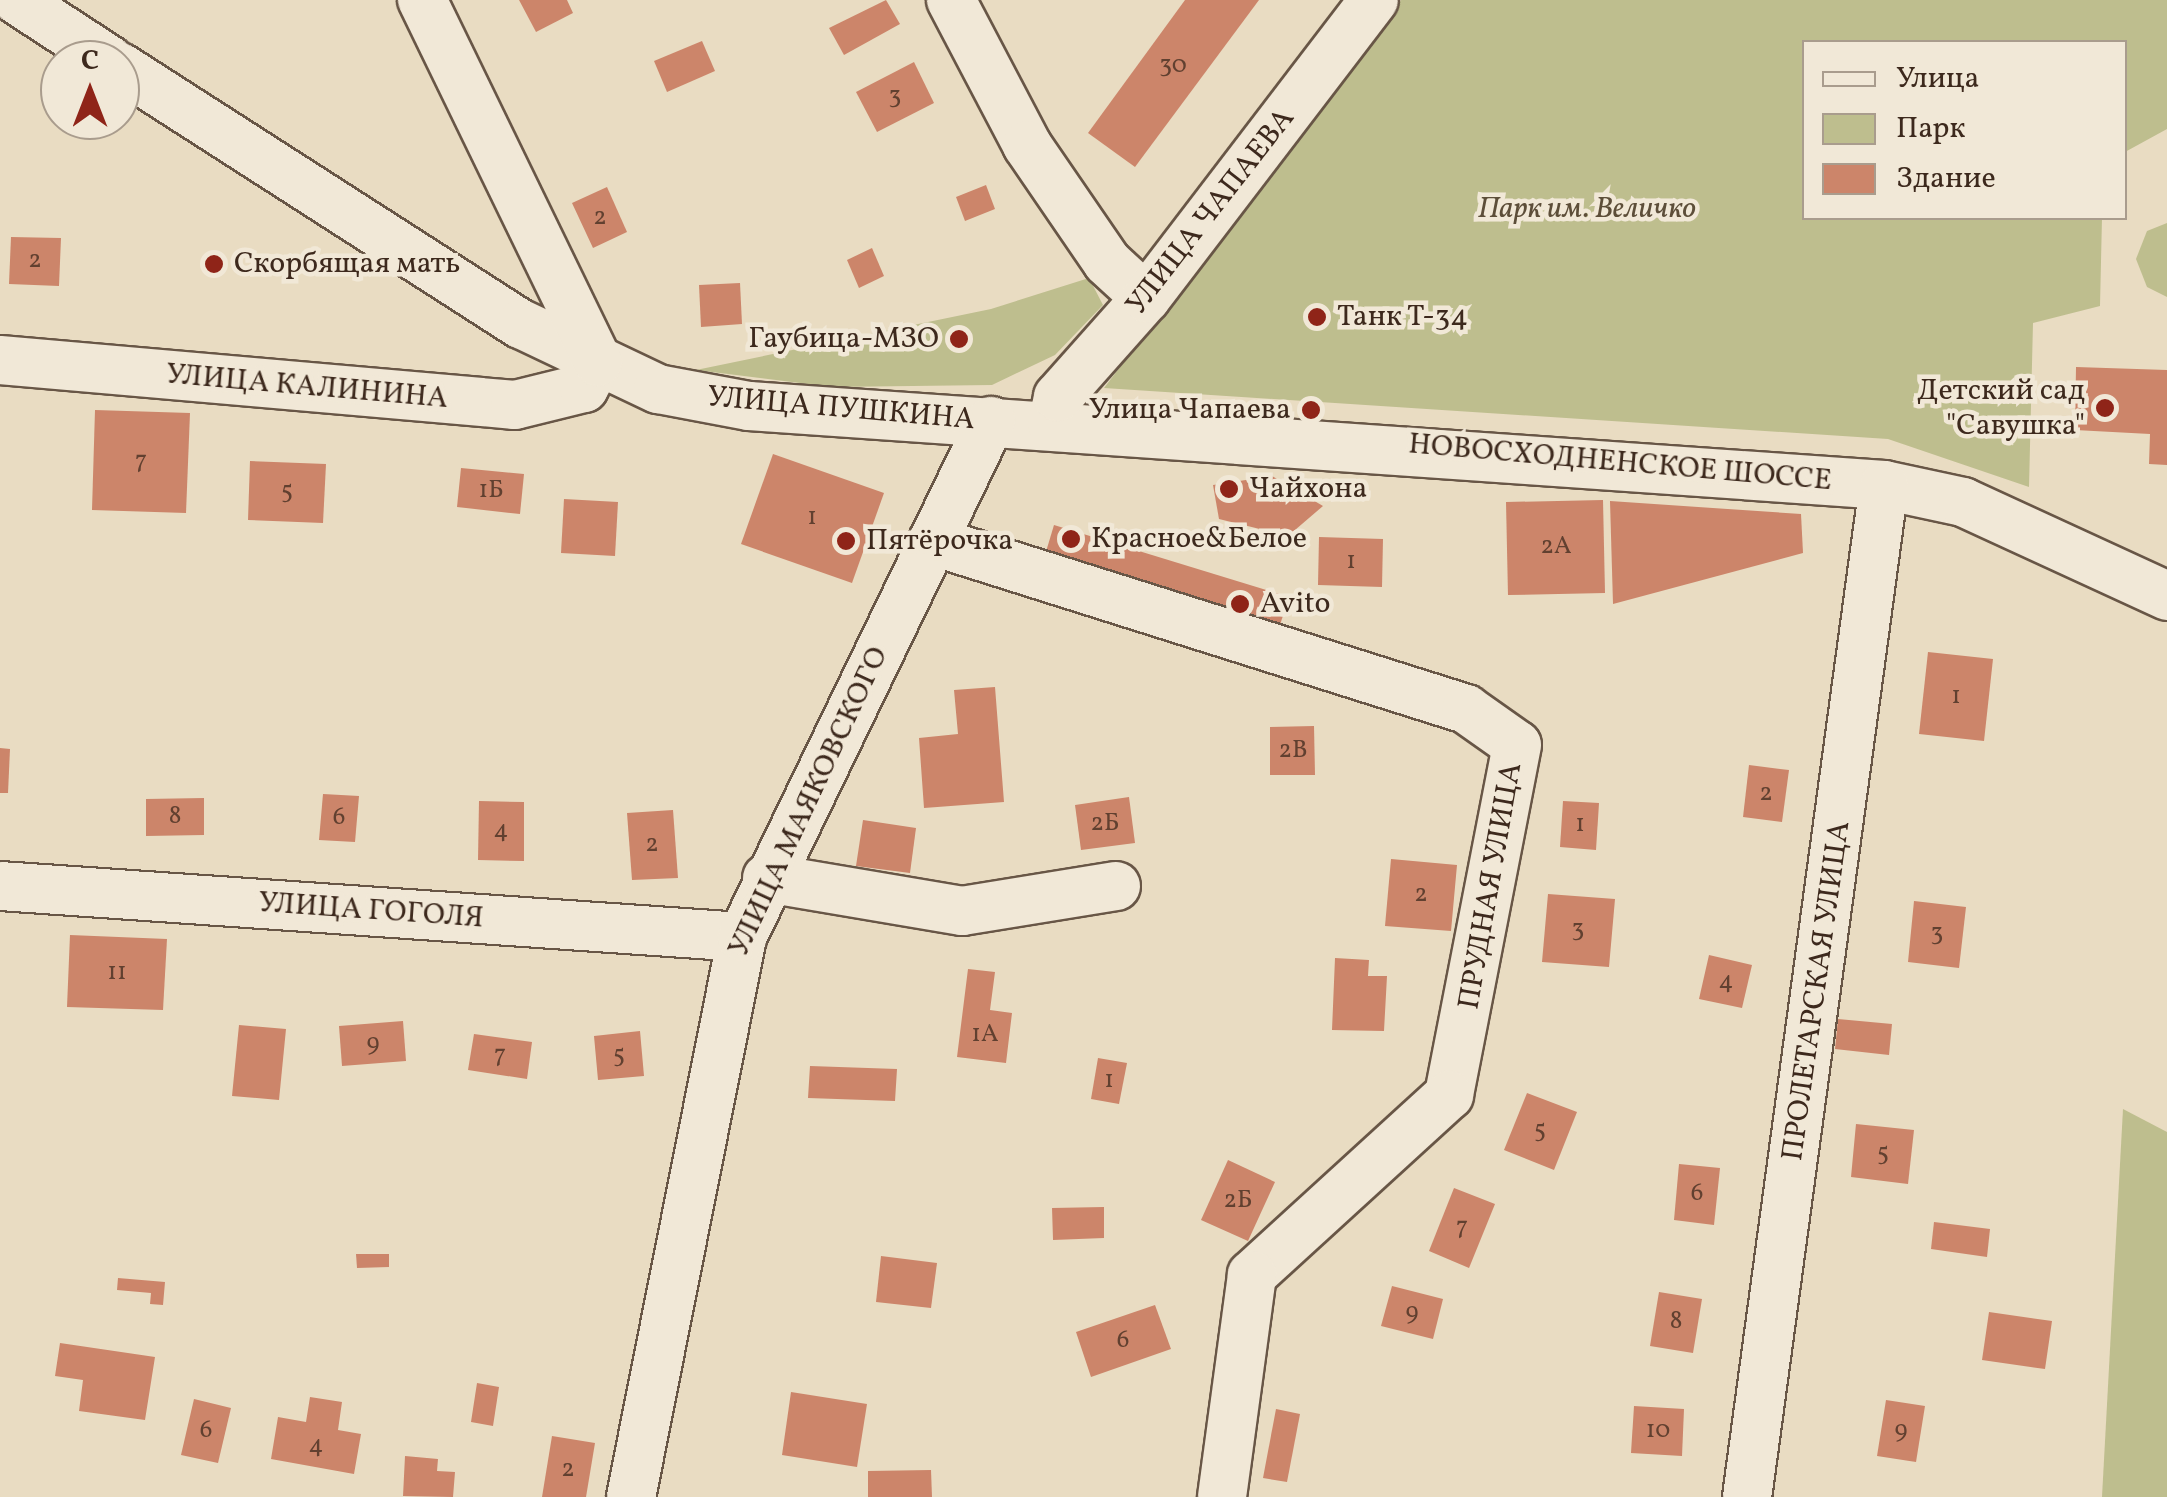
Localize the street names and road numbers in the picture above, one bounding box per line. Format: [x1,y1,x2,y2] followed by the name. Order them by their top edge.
[1119,102,1303,322] street label: УЛИЦА ЧАПАЕВА
[164,357,450,417] street label: УЛИЦА КАЛИНИНА
[706,379,976,439] street label: УЛИЦА ПУШКИНА
[1407,427,1833,499] street label: НОВОСХОДНЕНСКОЕ ШОССЕ
[721,641,897,963] street label: УЛИЦА МАЯКОВСКОГО
[1452,760,1530,1012] street label: ПРУДНАЯ УЛИЦА
[1775,819,1859,1163] street label: ПРОЛЕТАРСКАЯ УЛИЦА
[257,885,485,937] street label: УЛИЦА ГОГОЛЯ

